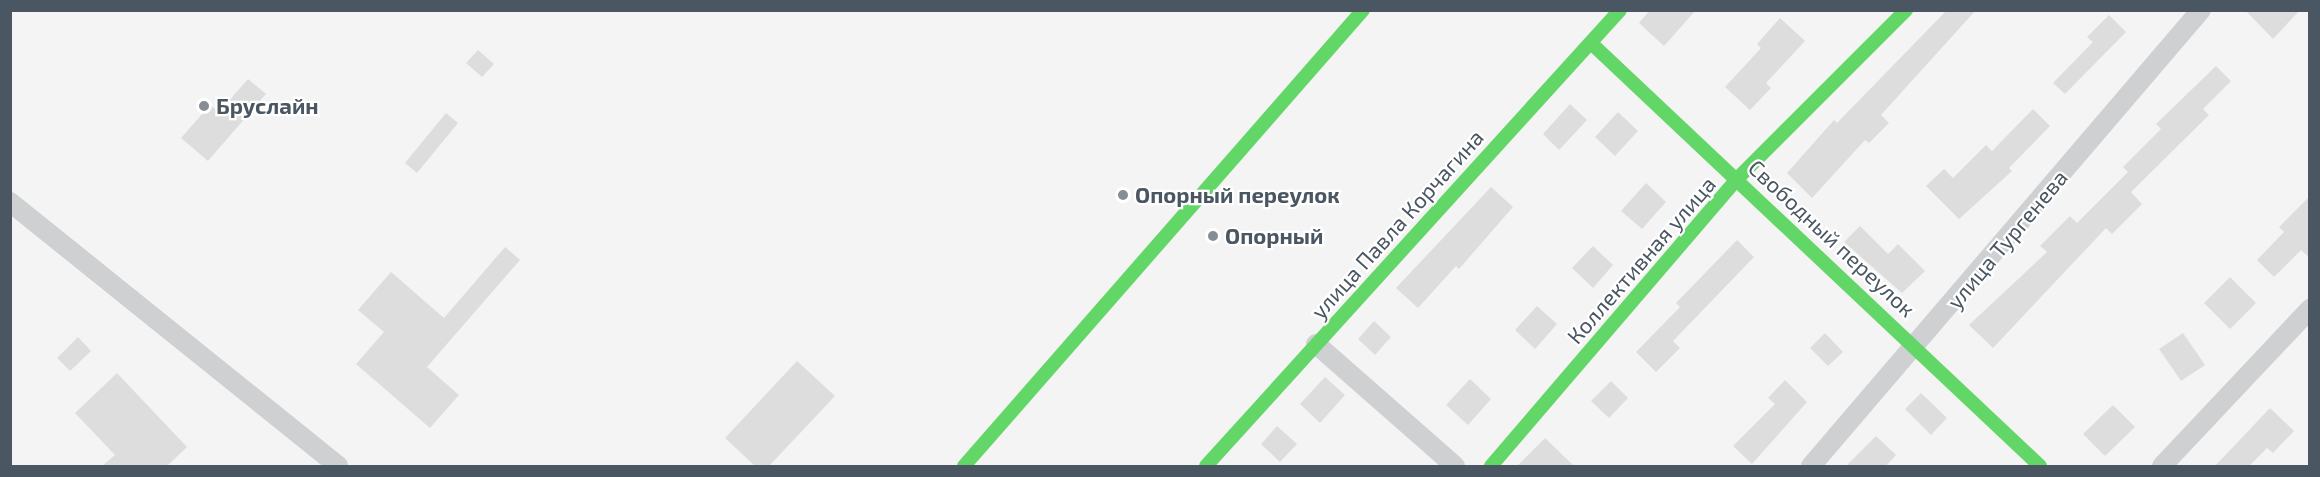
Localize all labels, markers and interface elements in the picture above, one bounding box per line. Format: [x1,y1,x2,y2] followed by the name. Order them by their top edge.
[216,93,319,119] place label: Бруслайн
[197,99,211,113] marker: Бруслайн
[1305,124,1489,324] street label: улица Павла Корчагина
[1743,154,1921,322] street label: Свободный переулок
[1941,164,2073,314] street label: улица Тургенева
[1561,171,1721,349] street label: Коллективная улица
[1135,182,1340,208] place label: Опорный переулок
[1116,188,1130,202] marker: Опорный переулок
[1225,223,1323,249] place label: Опорный
[1206,229,1220,243] marker: Опорный

